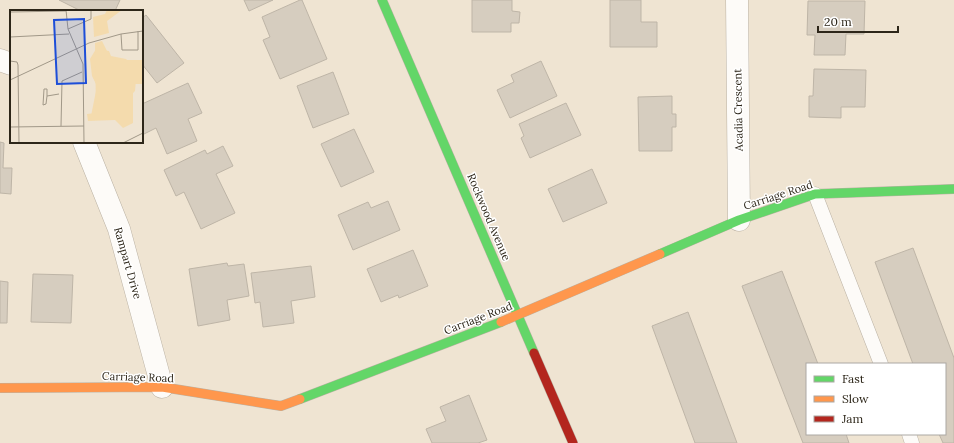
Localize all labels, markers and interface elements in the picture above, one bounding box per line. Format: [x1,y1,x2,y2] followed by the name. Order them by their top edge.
[818,8,898,34] scale bar
[10,10,143,143] inset map
[824,14,852,29] text: 20 m
[730,68,746,152] street label: Acadia Crescent
[464,171,514,263] street label: Rockwood Avenue
[742,177,815,213] street label: Carriage Road
[111,225,145,301] street label: Rampart Drive
[442,298,515,337] street label: Carriage Road
[806,363,946,435] legend
[102,369,175,385] street label: Carriage Road
[842,371,865,386] text: Fast
[842,391,869,406] text: Slow
[841,411,863,426] text: Jam

